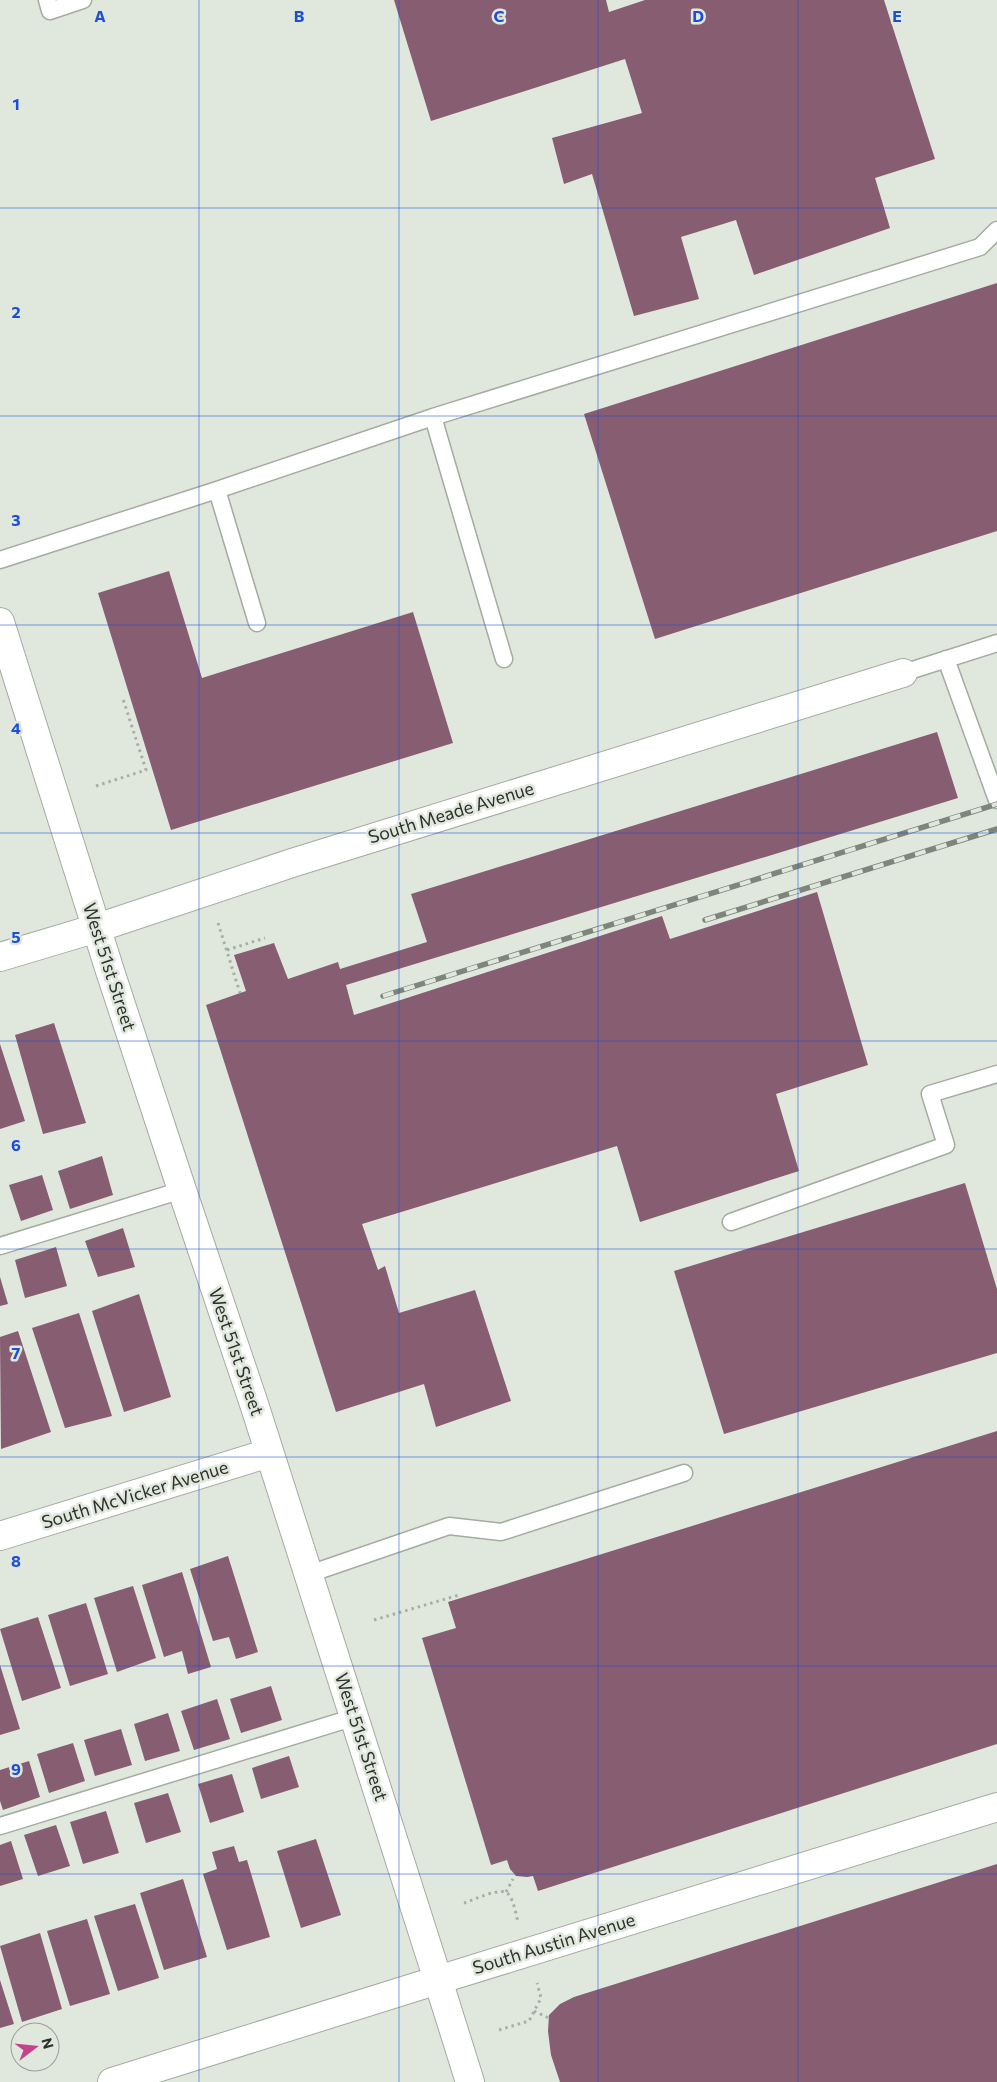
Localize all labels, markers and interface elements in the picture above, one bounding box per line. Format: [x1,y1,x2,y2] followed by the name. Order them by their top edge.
[94,6,106,25] text: A
[294,6,305,25] text: B
[494,6,505,25] text: C
[692,6,704,25] text: D
[892,6,902,25] text: E
[12,94,20,113] text: 1
[11,302,21,321] text: 2
[11,510,21,529] text: 3
[11,718,21,737] text: 4
[365,776,536,848] street label: South Meade Avenue
[79,900,141,1034] street label: West 51st Street
[11,927,21,946] text: 5
[11,1135,21,1154] text: 6
[205,1285,269,1418] street label: West 51st Street
[12,1343,21,1362] text: 7
[39,1455,231,1533] street label: South McVicker Avenue
[11,1551,21,1570] text: 8
[331,1670,393,1804] street label: West 51st Street
[11,1759,21,1778] text: 9
[470,1908,638,1978] street label: South Austin Avenue
[10,2022,60,2072] north arrow
[38,2036,58,2051] text: N

